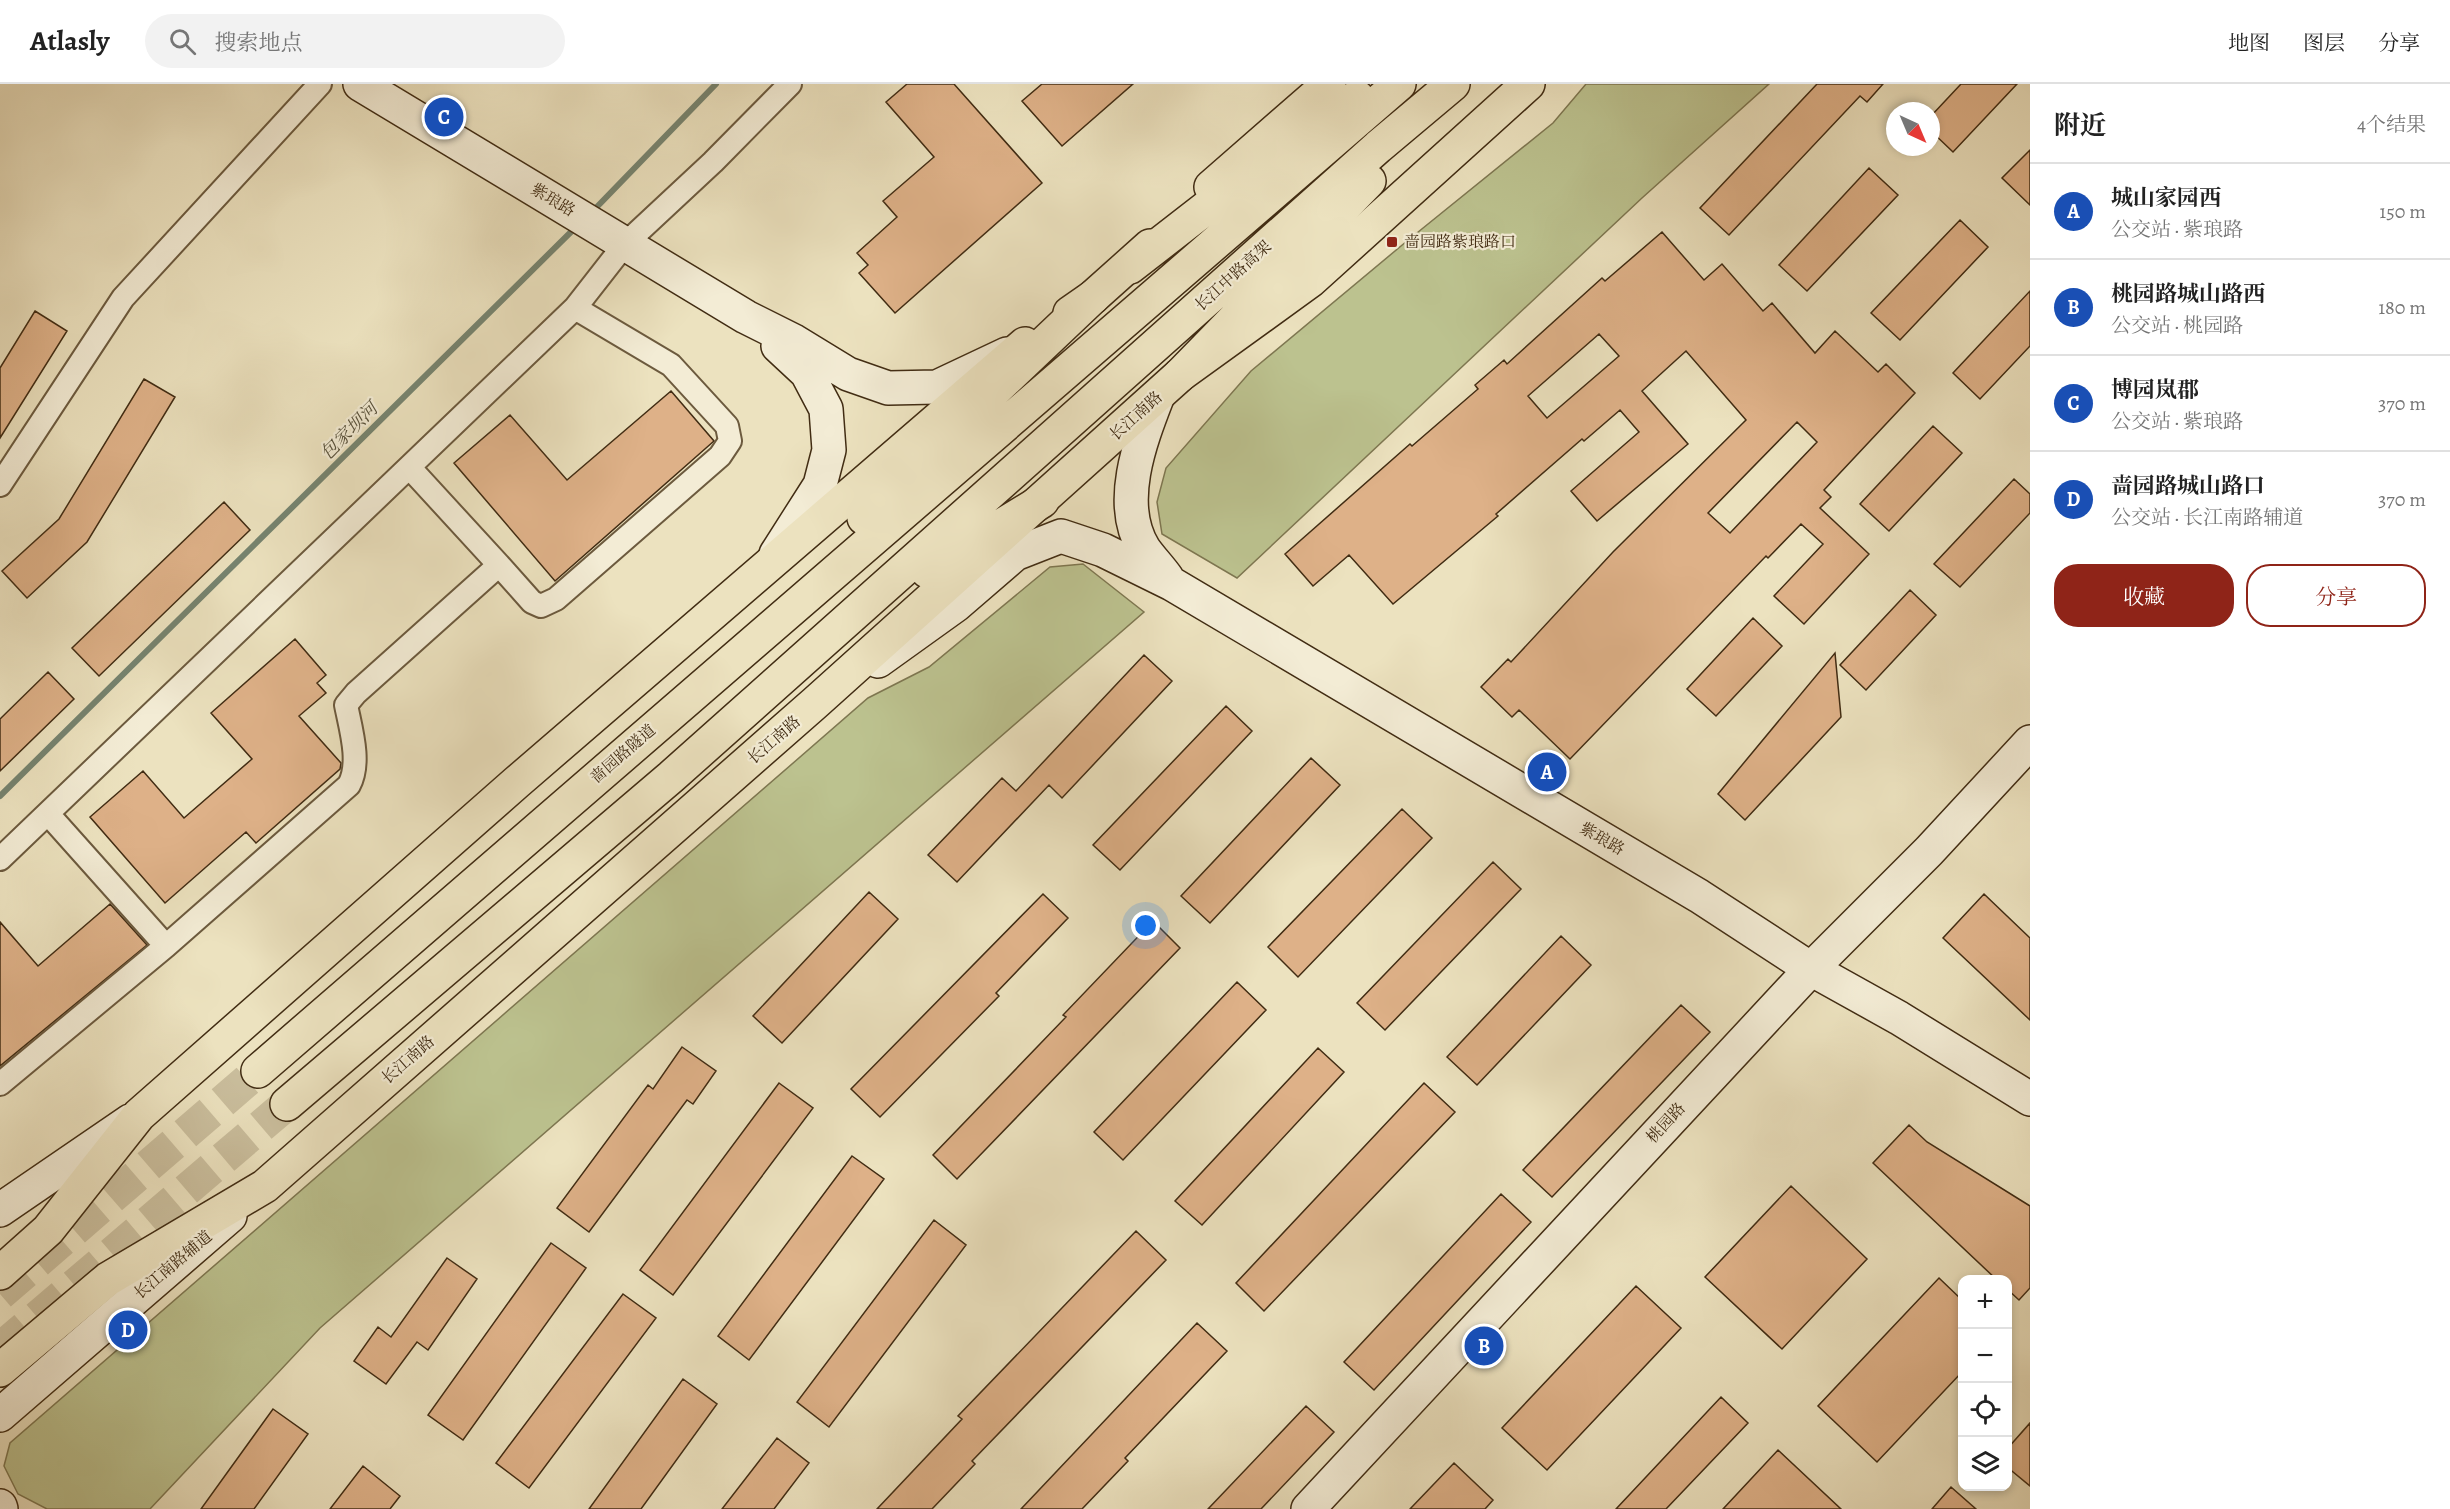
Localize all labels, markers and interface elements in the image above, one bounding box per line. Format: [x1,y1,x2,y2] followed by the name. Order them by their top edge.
[145,14,565,68] search box
[30,22,109,60] text: Atlasly
[166,25,199,58] icon: search
[214,28,302,58] text: 搜索地点
[2228,29,2270,57] text: 地图
[2303,29,2345,57] text: 图层
[2378,29,2420,57] text: 分享
[424,94,464,140] pin: C
[1886,102,1940,156] north arrow
[2054,108,2106,143] text: 附近
[2357,111,2426,138] text: 4个结果
[527,178,579,222] street label: 紫琅路
[2111,183,2221,213] text: 城山家园西
[2067,198,2080,225] text: A
[2379,198,2426,225] text: 150 m
[2111,216,2243,243] text: 公交站 · 紫琅路
[1404,231,1516,253] place label: 啬园路紫琅路口
[1385,235,1399,249] marker: 啬园路紫琅路口
[1190,236,1276,316] street label: 长江中路高架
[2111,279,2265,309] text: 桃园路城山路西
[2067,294,2080,321] text: B
[2378,294,2426,321] text: 180 m
[2111,312,2243,339] text: 公交站 · 桃园路
[2111,375,2199,405] text: 博园岚郡
[1105,386,1167,446] street label: 长江南路
[2067,390,2080,417] text: C
[2378,390,2426,417] text: 370 m
[315,395,385,465] water label: 包家坝河
[2111,408,2243,435] text: 公交站 · 紫琅路
[2111,471,2265,501] text: 啬园路城山路口
[2067,486,2080,513] text: D
[2378,486,2426,513] text: 370 m
[2111,504,2303,531] text: 公交站 · 长江南路辅道
[2054,564,2234,627] button: 收藏
[2246,564,2426,627] button: 分享
[743,711,805,769] street label: 长江南路
[586,719,660,789] street label: 啬园路隧道
[1528,750,1566,794] pin: A
[1576,817,1628,861] street label: 紫琅路
[1131,911,1160,940] your location
[377,1031,439,1089] street label: 长江南路
[1642,1098,1690,1148] street label: 桃园路
[129,1226,217,1304] street label: 长江南路辅道
[1958,1275,2012,1491] map controls
[1958,1275,2012,1329] button: +
[108,1308,148,1352] pin: D
[1464,1324,1504,1368] pin: B
[1958,1329,2012,1383] button: −
[1958,1383,2012,1437] button: locate
[1958,1437,2012,1491] button: layers

